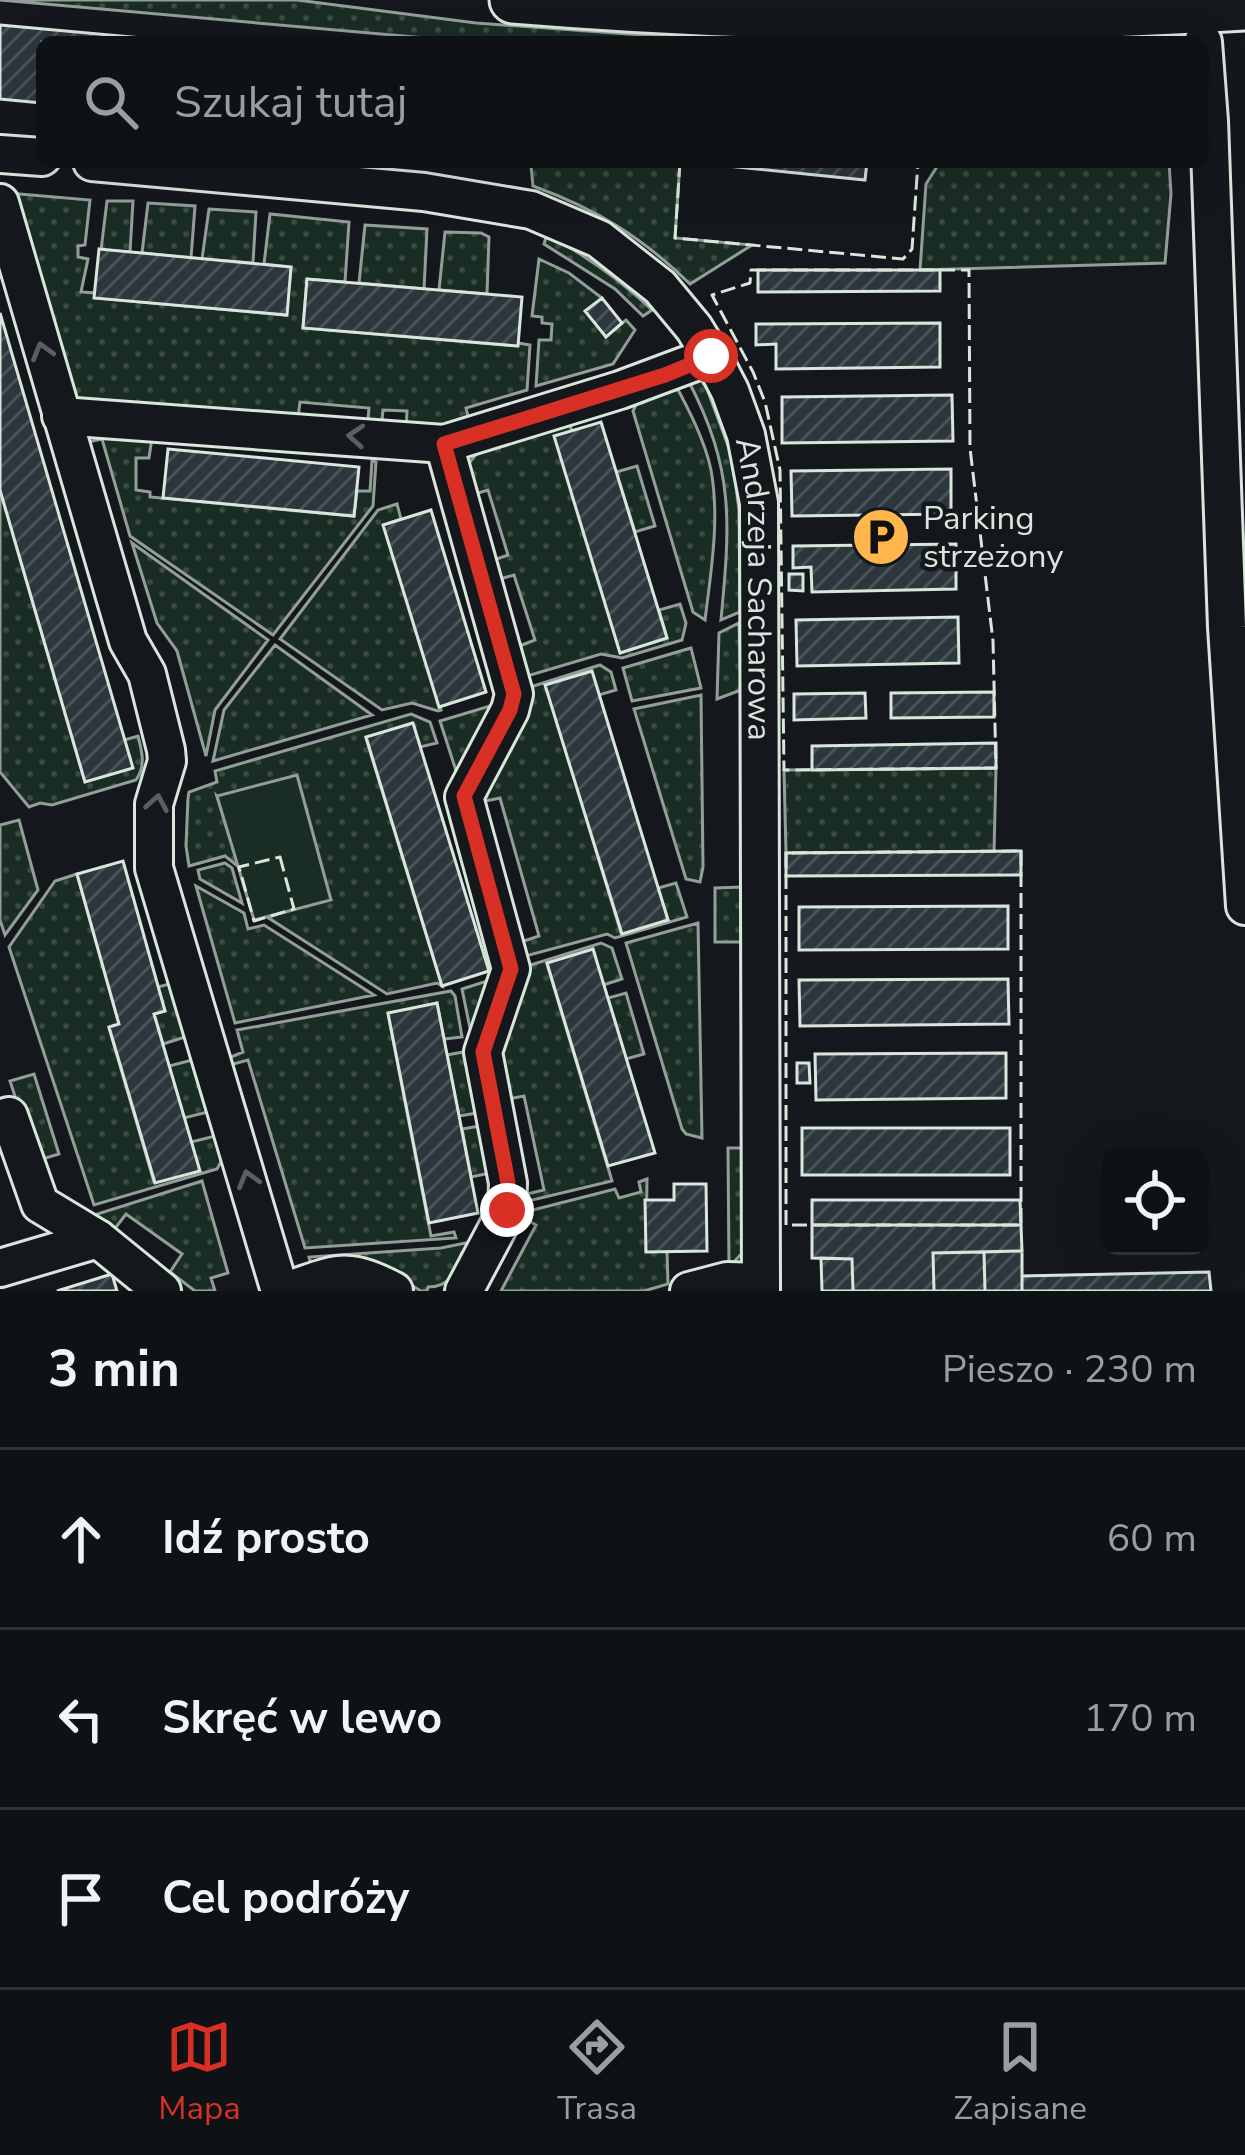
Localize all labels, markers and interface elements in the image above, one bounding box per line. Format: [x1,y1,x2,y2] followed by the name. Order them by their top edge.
[36,36,1209,168] search box
[78,69,144,135] icon: search
[174,72,407,133] text: Szukaj tutaj
[684,329,738,383] route start
[31,341,56,362] one-way arrow
[346,424,365,450] one-way arrow
[724,434,782,741] street label: Andrzeja Sacharowa
[923,496,1063,579] place label: Parking strzeżony
[850,506,912,568] parking icon: Parking strzeżony
[143,793,168,813] one-way arrow
[1101,1147,1209,1255] map controls
[1101,1147,1209,1255] button: locate
[237,1169,262,1190] one-way arrow
[480,1183,534,1237] route end
[48,1334,180,1404] text: 3 min
[942,1343,1197,1396] text: Pieszo · 230 m
[48,1506,114,1572] icon: ahead
[162,1508,370,1569] text: Idź prosto
[1107,1512,1197,1565] text: 60 m
[48,1686,114,1752] icon: left
[162,1688,442,1749] text: Skręć w lewo
[1083,1692,1197,1745] text: 170 m
[48,1866,114,1932] icon: arrive
[162,1868,409,1929] text: Cel podróży
[158,2014,241,2131] tab: Mapa
[557,2014,637,2131] tab: Trasa
[954,2014,1087,2131] tab: Zapisane

